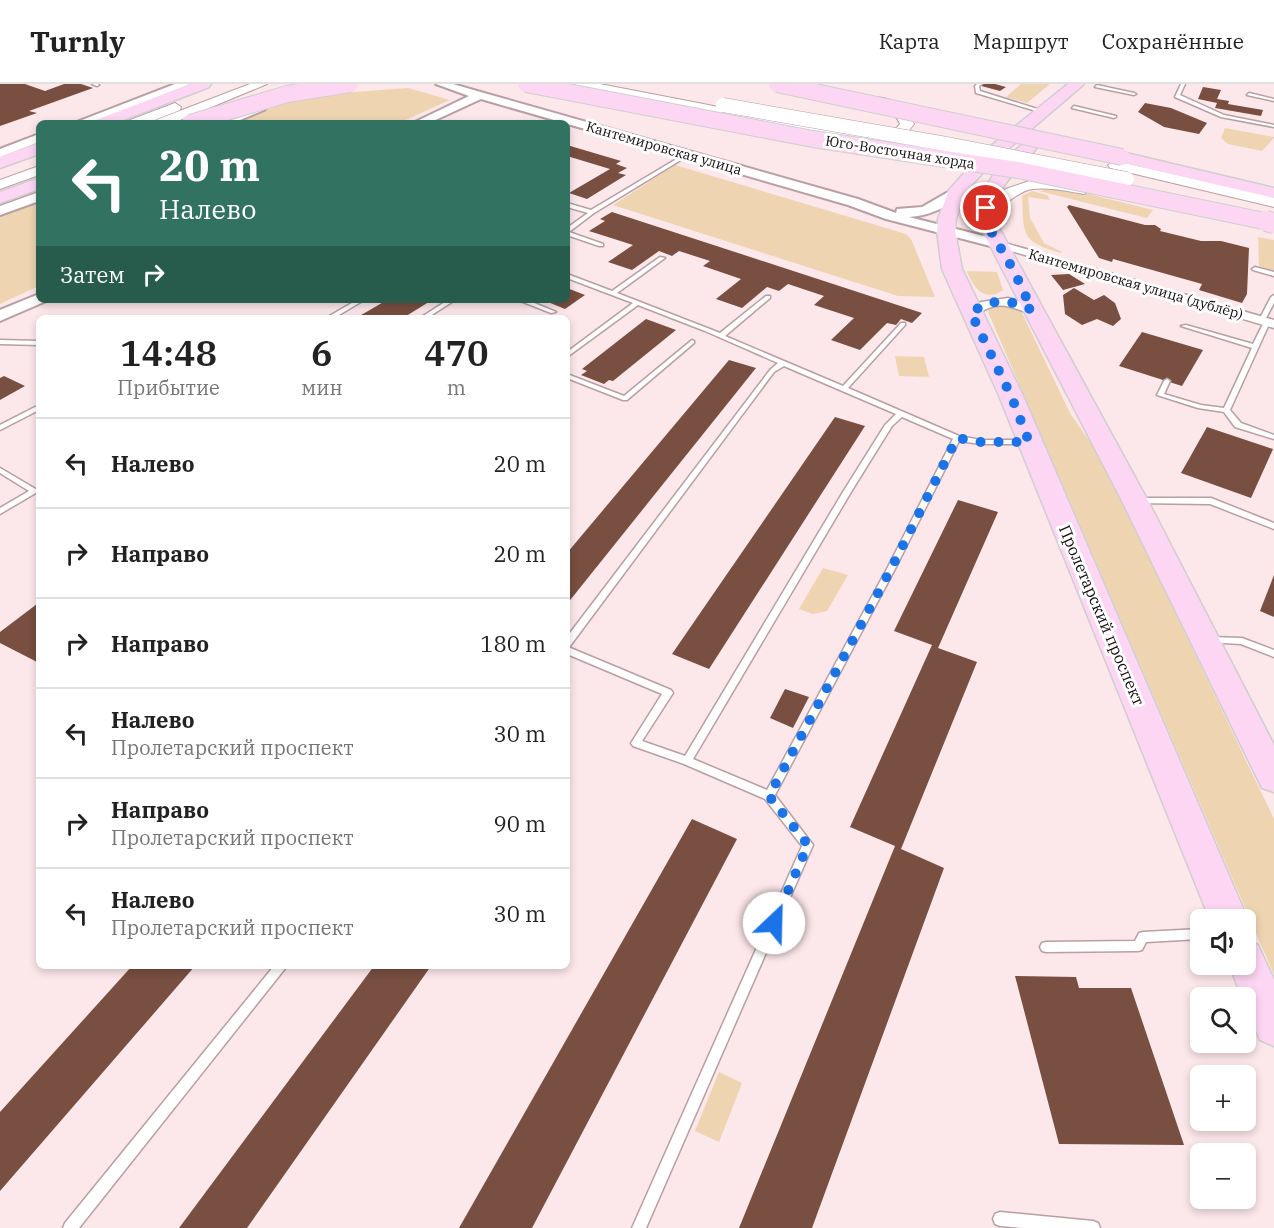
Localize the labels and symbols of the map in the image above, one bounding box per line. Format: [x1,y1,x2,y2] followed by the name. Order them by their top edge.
[584,117,744,179] street label: Кантемировская улица
[824,131,976,173] street label: Юго-Восточная хорда
[960,182,1011,233] pin
[1027,245,1245,323] street label: Кантемировская улица (дублёр)
[1055,522,1149,708] street label: Пролетарский проспект
[742,891,806,955] position arrow

